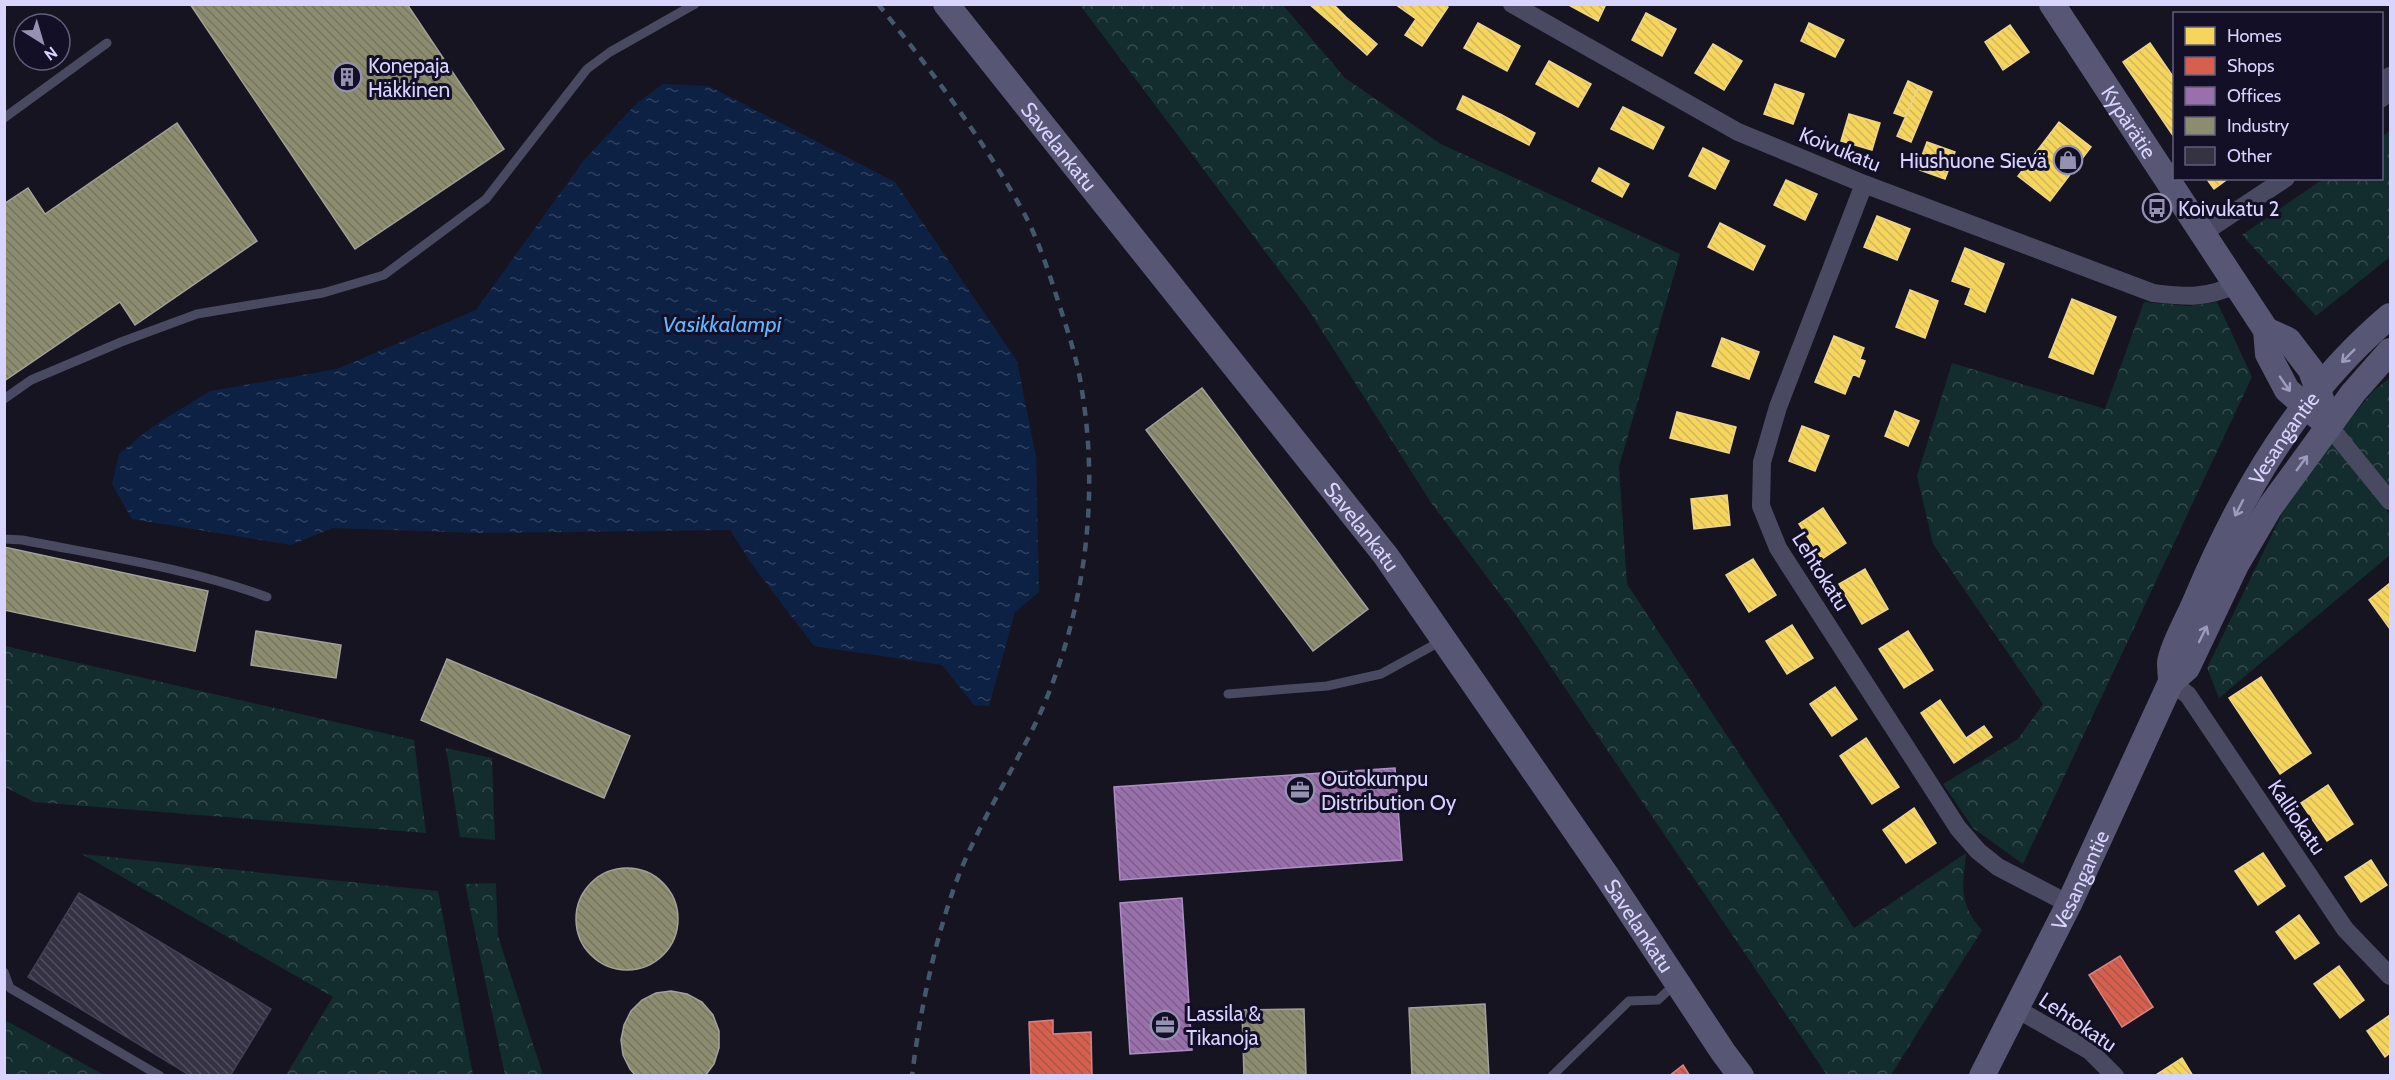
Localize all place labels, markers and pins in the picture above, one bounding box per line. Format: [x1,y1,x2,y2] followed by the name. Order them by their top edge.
[368,53,450,102] place label: Konepaja Häkkinen
[331,61,363,93] building icon: Konepaja Häkkinen
[2052,144,2084,176] shop icon: Hiushuone Sievä
[1900,148,2047,173] place label: Hiushuone Sievä
[2141,192,2173,224] bus stop icon: Koivukatu 2
[2178,196,2280,221] place label: Koivukatu 2
[1321,766,1457,815] place label: Outokumpu Distribution Oy
[1284,774,1316,806] office icon: Outokumpu Distribution Oy
[1186,1001,1261,1051] place label: Lassila & Tikanoja
[1149,1009,1181,1041] office icon: Lassila & Tikanoja

